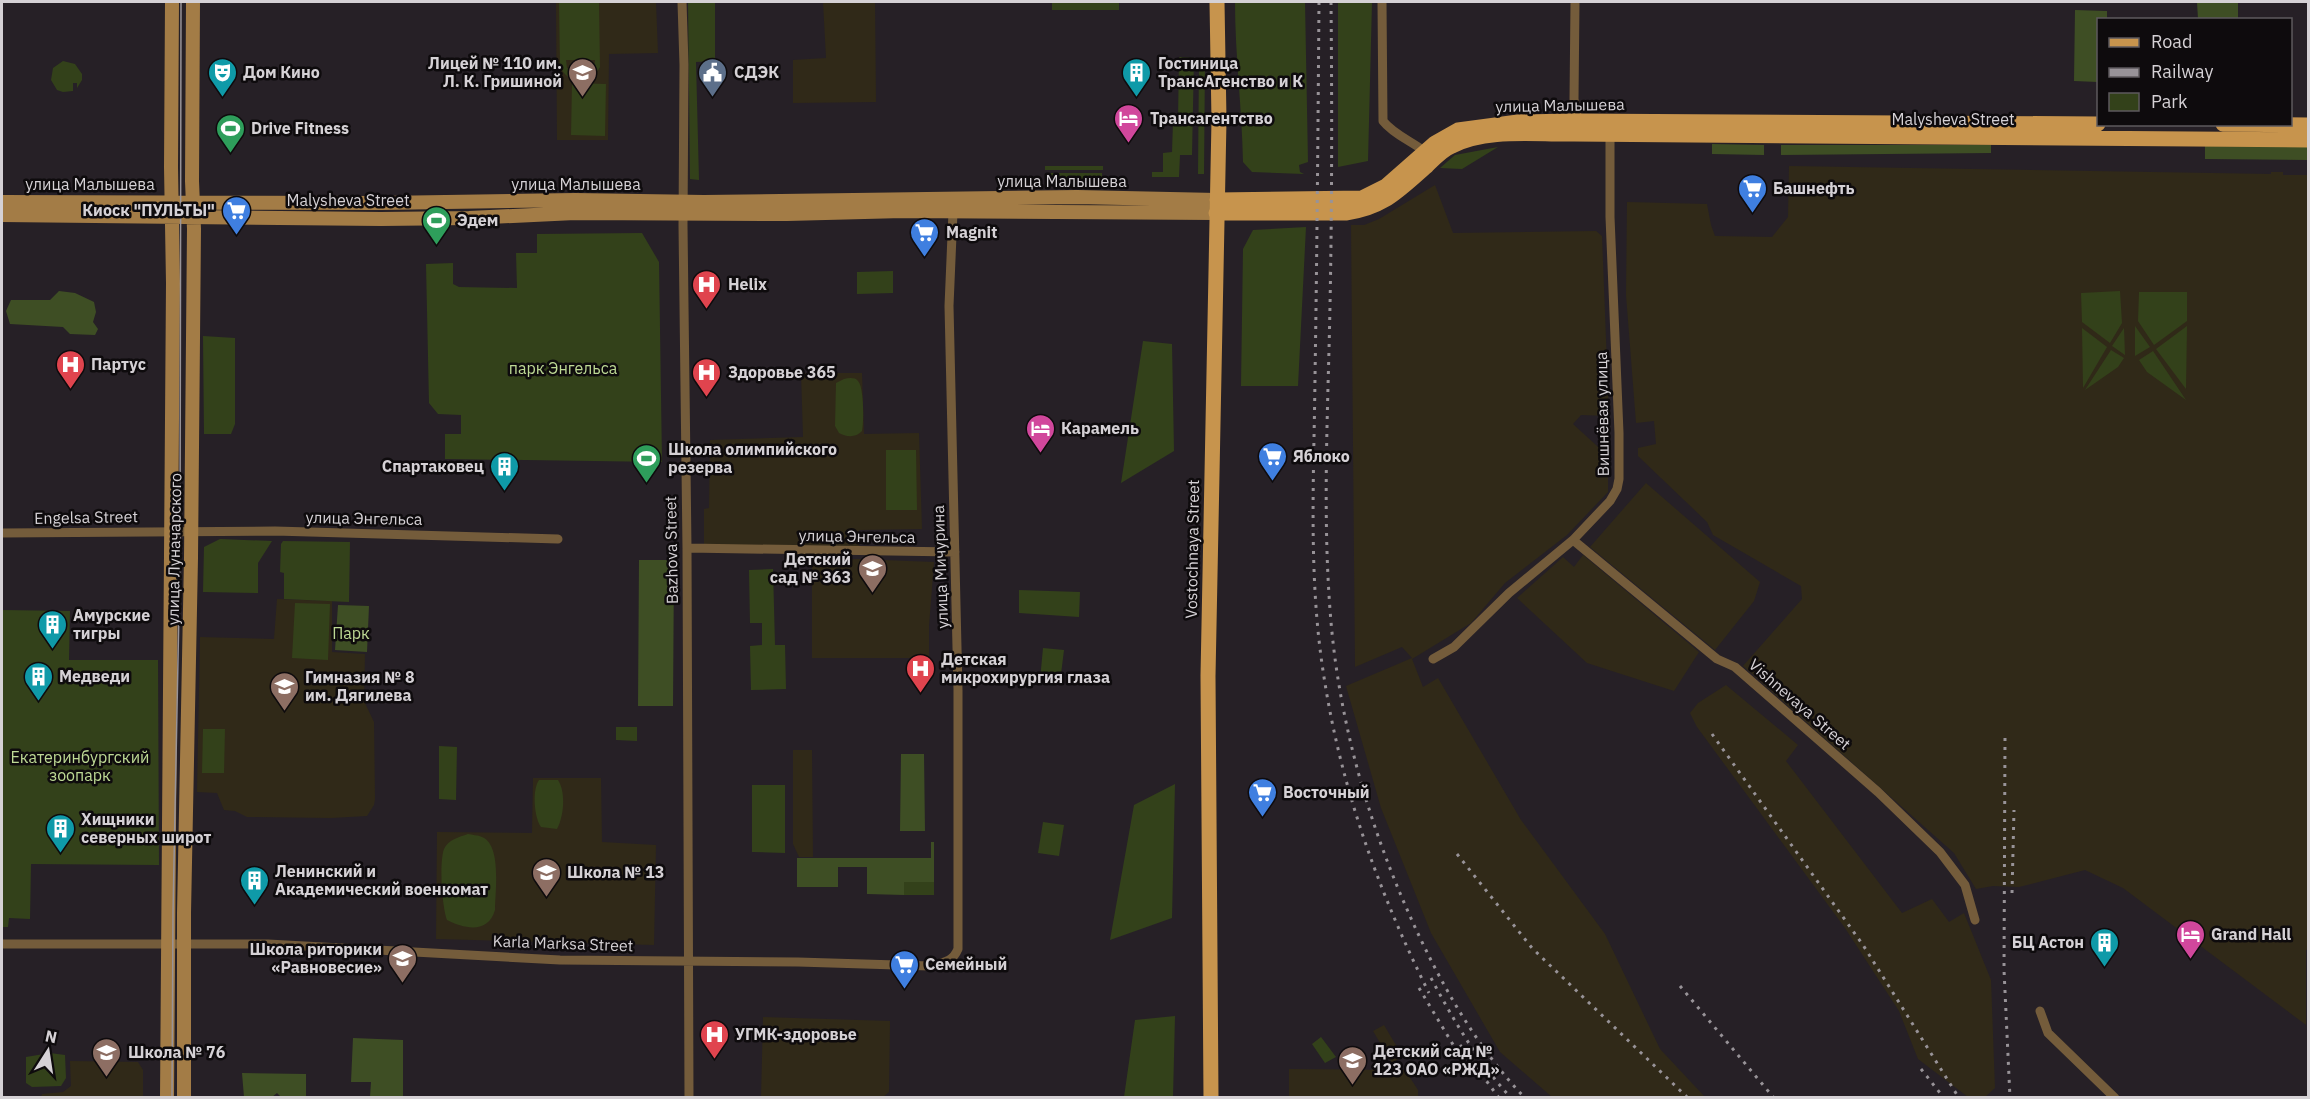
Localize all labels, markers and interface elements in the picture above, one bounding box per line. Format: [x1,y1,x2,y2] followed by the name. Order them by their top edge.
[2097,18,2292,126] legend
[2151,30,2192,53] text: Road
[428,53,562,91] place label: Лицей № 110 им. Л. К. Гришиной
[1158,53,1303,91] place label: Гостиница ТрансАгенство и К
[206,56,238,98] theatre icon: Дом Кино
[567,56,599,98] school or university icon: Лицей № 110 им. Л. К. Гришиной
[697,56,729,98] public building icon: СДЭК
[1121,56,1153,98] building icon: Гостиница ТрансАгенство и К
[2151,60,2213,83] text: Railway
[243,62,320,82] place label: Дом Кино
[734,62,779,82] place label: СДЭК
[2151,90,2188,113] text: Park
[1495,94,1625,116] street label: улица Малышева
[1113,102,1145,144] hotel icon: Трансагентство
[1150,108,1273,128] place label: Трансагентство
[1891,109,2015,129] street label: Malysheva Street
[214,112,246,154] sports icon: Drive Fitness
[251,118,349,138] place label: Drive Fitness
[997,171,1127,191] street label: улица Малышева
[1736,172,1768,214] supermarket icon: Башнефть
[25,174,155,194] street label: улица Малышева
[511,174,641,194] street label: улица Малышева
[1773,178,1855,198] place label: Башнефть
[286,190,410,210] street label: Malysheva Street
[220,194,252,236] supermarket icon: Киоск "ПУЛЬТЫ"
[82,200,215,220] place label: Киоск "ПУЛЬТЫ"
[420,204,452,246] sports icon: Эдем
[457,210,498,230] place label: Эдем
[909,216,941,258] supermarket icon: Magnit
[946,222,997,242] place label: Magnit
[691,268,723,310] hospital icon: Helix
[728,274,767,294] place label: Helix
[54,348,86,390] hospital icon: Партус
[1591,351,1613,477] street label: Вишнёвая улица
[91,354,146,374] place label: Партус
[691,356,723,398] hospital icon: Здоровье 365
[509,358,618,378] park label: парк Энгельса
[728,362,836,382] place label: Здоровье 365
[1024,412,1056,454] hotel icon: Карамель
[1061,418,1139,438] place label: Карамель
[668,439,837,477] place label: Школа олимпийского резерва
[1256,440,1288,482] supermarket icon: Яблоко
[631,442,663,484] sports icon: Школа олимпийского резерва
[1293,446,1350,466] place label: Яблоко
[489,450,521,492] building icon: Спартаковец
[382,456,484,476] place label: Спартаковец
[163,473,185,625] street label: улица Луначарского
[1181,479,1203,619] street label: Vostochnaya Street
[660,496,682,604] street label: Bazhova Street
[928,504,952,629] street label: улица Мичурина
[34,506,138,528] street label: Engelsa Street
[305,507,423,529] street label: улица Энгельса
[798,525,916,547] street label: улица Энгельса
[770,549,851,587] place label: Детский сад № 363
[856,552,888,594] school or university icon: Детский сад № 363
[73,605,150,643] place label: Амурские тигры
[36,608,68,650] building icon: Амурские тигры
[332,623,370,643] park label: Парк
[941,649,1110,687] place label: Детская микрохирургия глаза
[904,652,936,694] hospital icon: Детская микрохирургия глаза
[1745,654,1855,754] street label: Vishnevaya Street
[22,660,54,702] building icon: Медведи
[59,666,130,686] place label: Медведи
[305,667,415,705] place label: Гимназия № 8 им. Дягилева
[268,670,300,712] school or university icon: Гимназия № 8 им. Дягилева
[11,747,149,785] park label: Екатеринбургский зоопарк
[1246,776,1278,818] supermarket icon: Восточный
[1283,782,1370,802] place label: Восточный
[81,809,212,847] place label: Хищники северных широт
[44,812,76,854] building icon: Хищники северных широт
[530,856,562,898] school or university icon: Школа № 13
[275,861,488,899] place label: Ленинский и Академический военкомат
[567,862,664,882] place label: Школа № 13
[238,864,270,906] building icon: Ленинский и Академический военкомат
[2174,918,2206,960] hotel icon: Grand Hall
[2211,924,2291,944] place label: Grand Hall
[2089,926,2121,968] building icon: БЦ Астон
[492,931,634,955] street label: Karla Marksa Street
[2012,932,2084,952] place label: БЦ Астон
[250,939,382,977] place label: Школа риторики «Равновесие»
[387,942,419,984] school or university icon: Школа риторики «Равновесие»
[888,948,920,990] supermarket icon: Семейный
[925,954,1007,974] place label: Семейный
[698,1018,730,1060] hospital icon: УГМК-здоровье
[18,1021,78,1081] north arrow
[735,1024,857,1044] place label: УГМК-здоровье
[43,1025,59,1047] text: N
[91,1036,123,1078] school or university icon: Школа № 76
[1373,1041,1499,1079] place label: Детский сад № 123 ОАО «РЖД»
[128,1042,226,1062] place label: Школа № 76
[1336,1044,1368,1086] school or university icon: Детский сад № 123 ОАО «РЖД»

